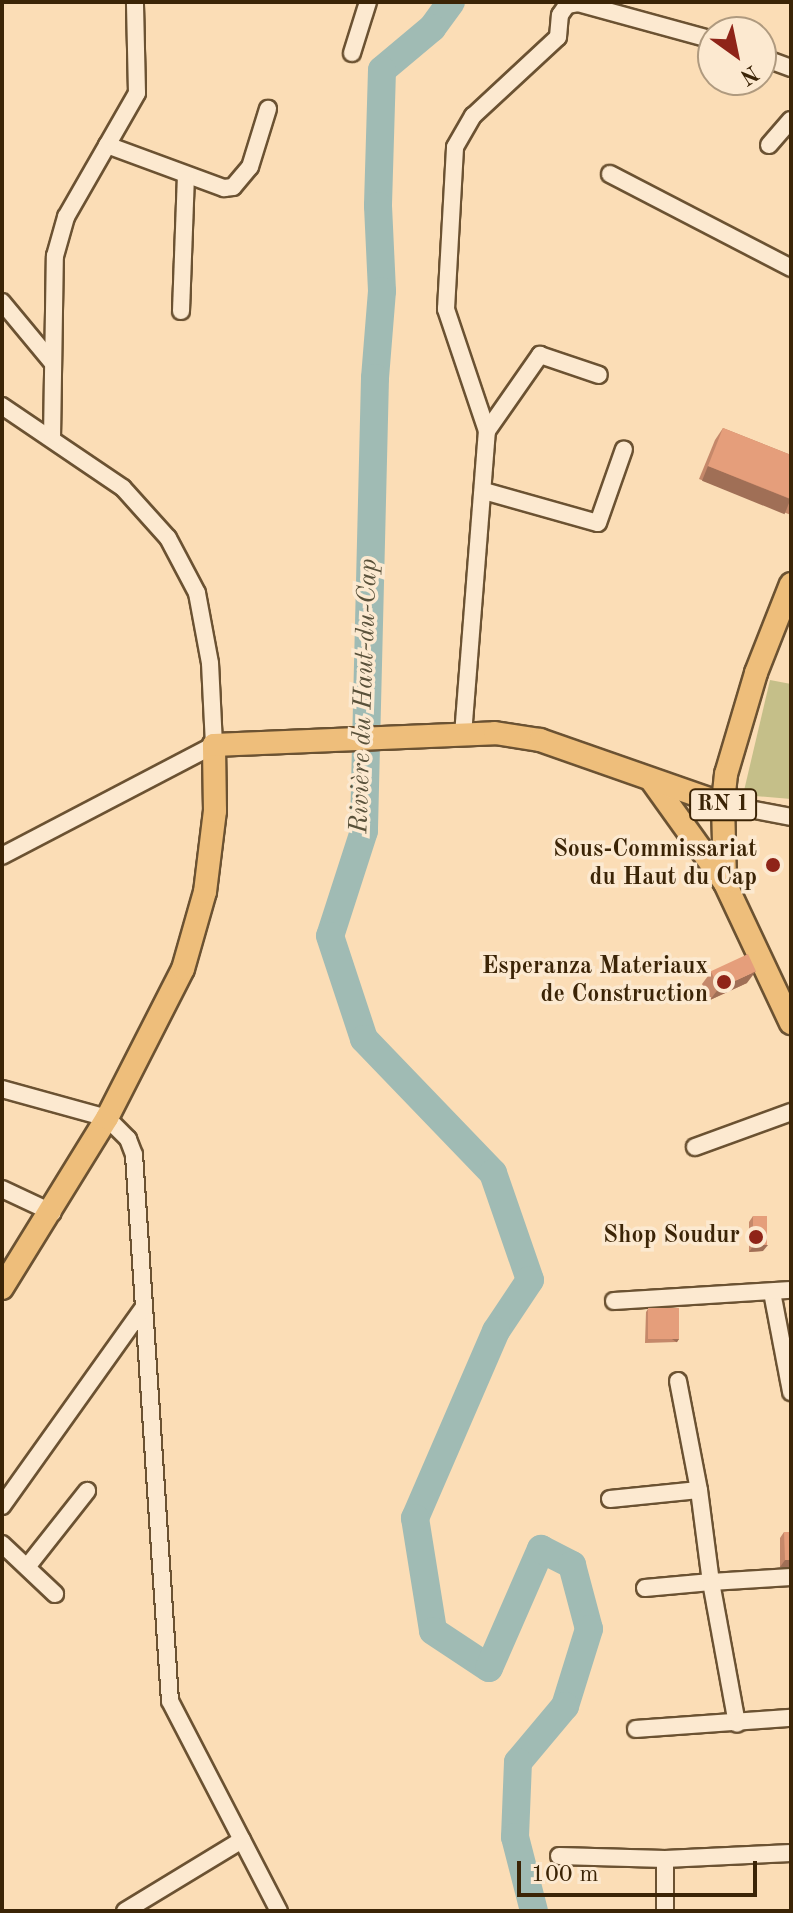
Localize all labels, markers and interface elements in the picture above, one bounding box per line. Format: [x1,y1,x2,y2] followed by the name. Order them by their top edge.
[697,16,777,96] north arrow
[736,61,762,88] text: N
[345,558,385,834] water label: Rivière du Haut-du-Cap
[689,787,757,823] road number: RN 1
[553,837,757,893] place label: Sous-Commissariat du Haut du Cap
[764,856,782,874] marker: Sous-Commissariat du Haut du Cap
[482,954,708,1010] place label: Esperanza Materiaux de Construction
[715,973,733,991] marker: Esperanza Materiaux de Construction
[603,1223,740,1251] place label: Shop Soudur
[747,1228,765,1246] marker: Shop Soudur
[521,1845,761,1895] scale bar
[531,1863,599,1887] text: 100 m

